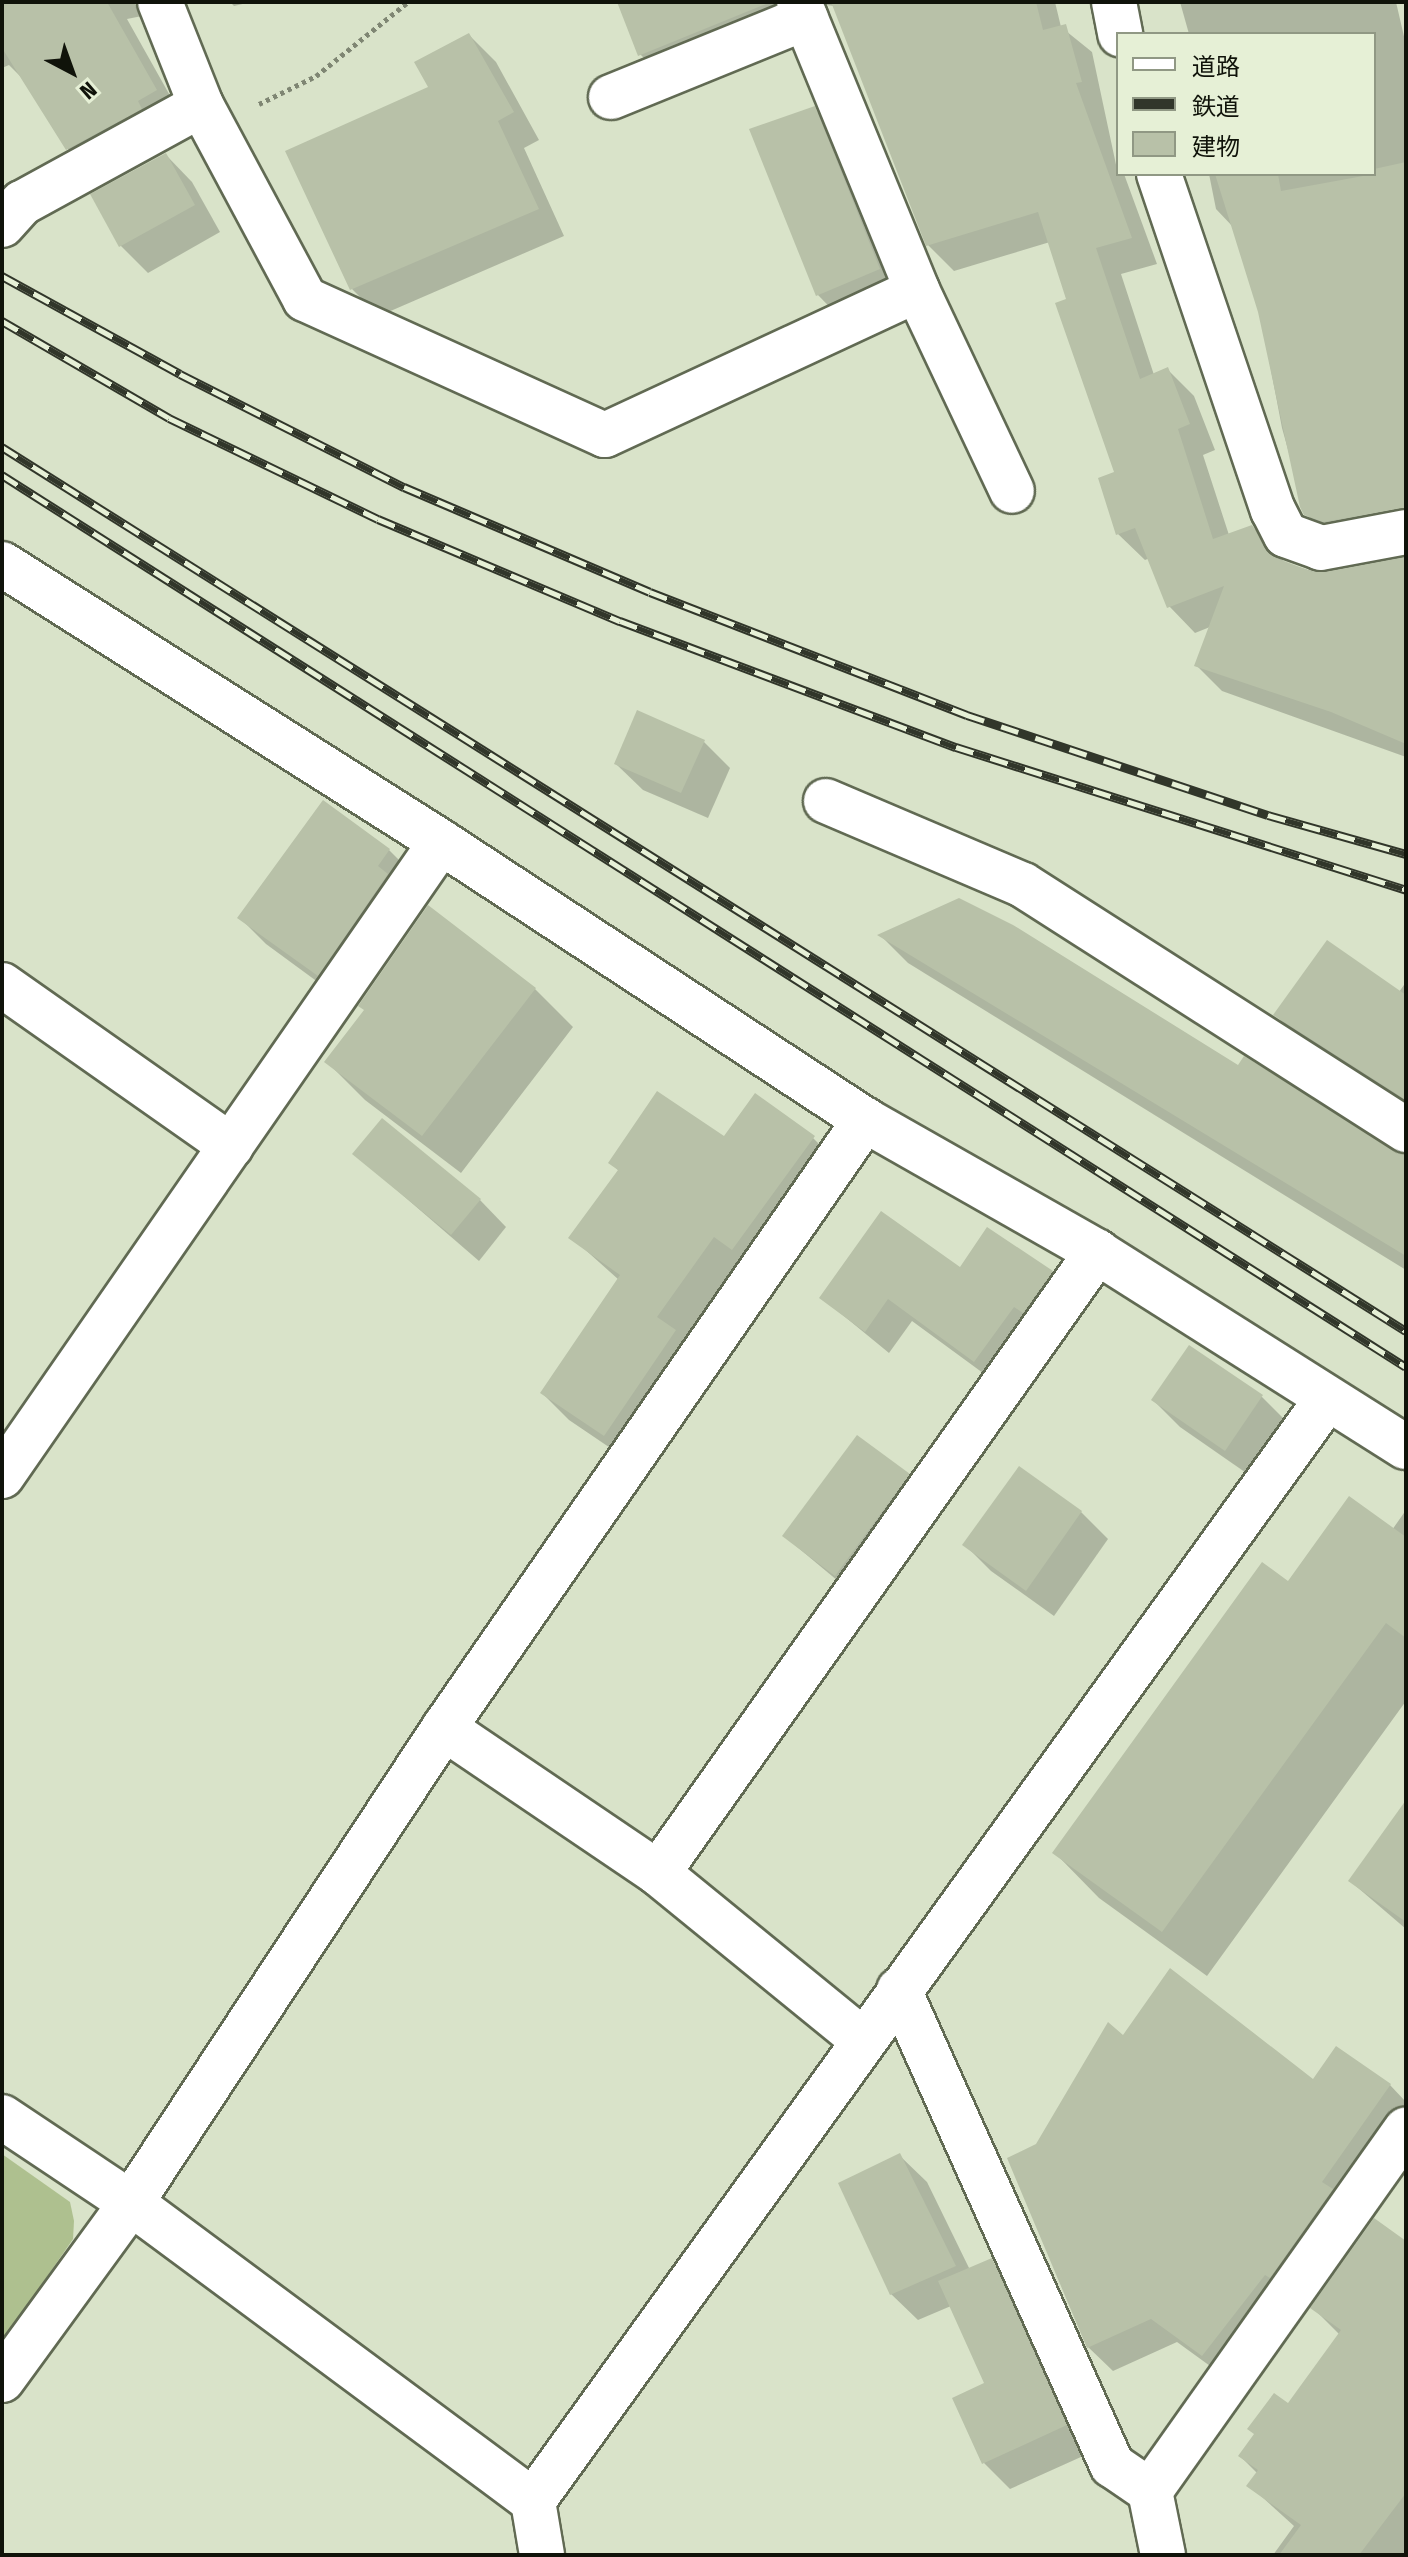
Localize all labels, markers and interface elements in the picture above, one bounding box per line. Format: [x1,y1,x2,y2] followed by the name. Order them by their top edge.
[32,32,112,112] north arrow
[1116,32,1376,176] legend
[1192,53,1240,81] text: 道路
[74,76,102,105] text: N
[1192,93,1240,121] text: 鉄道
[1192,133,1240,161] text: 建物

